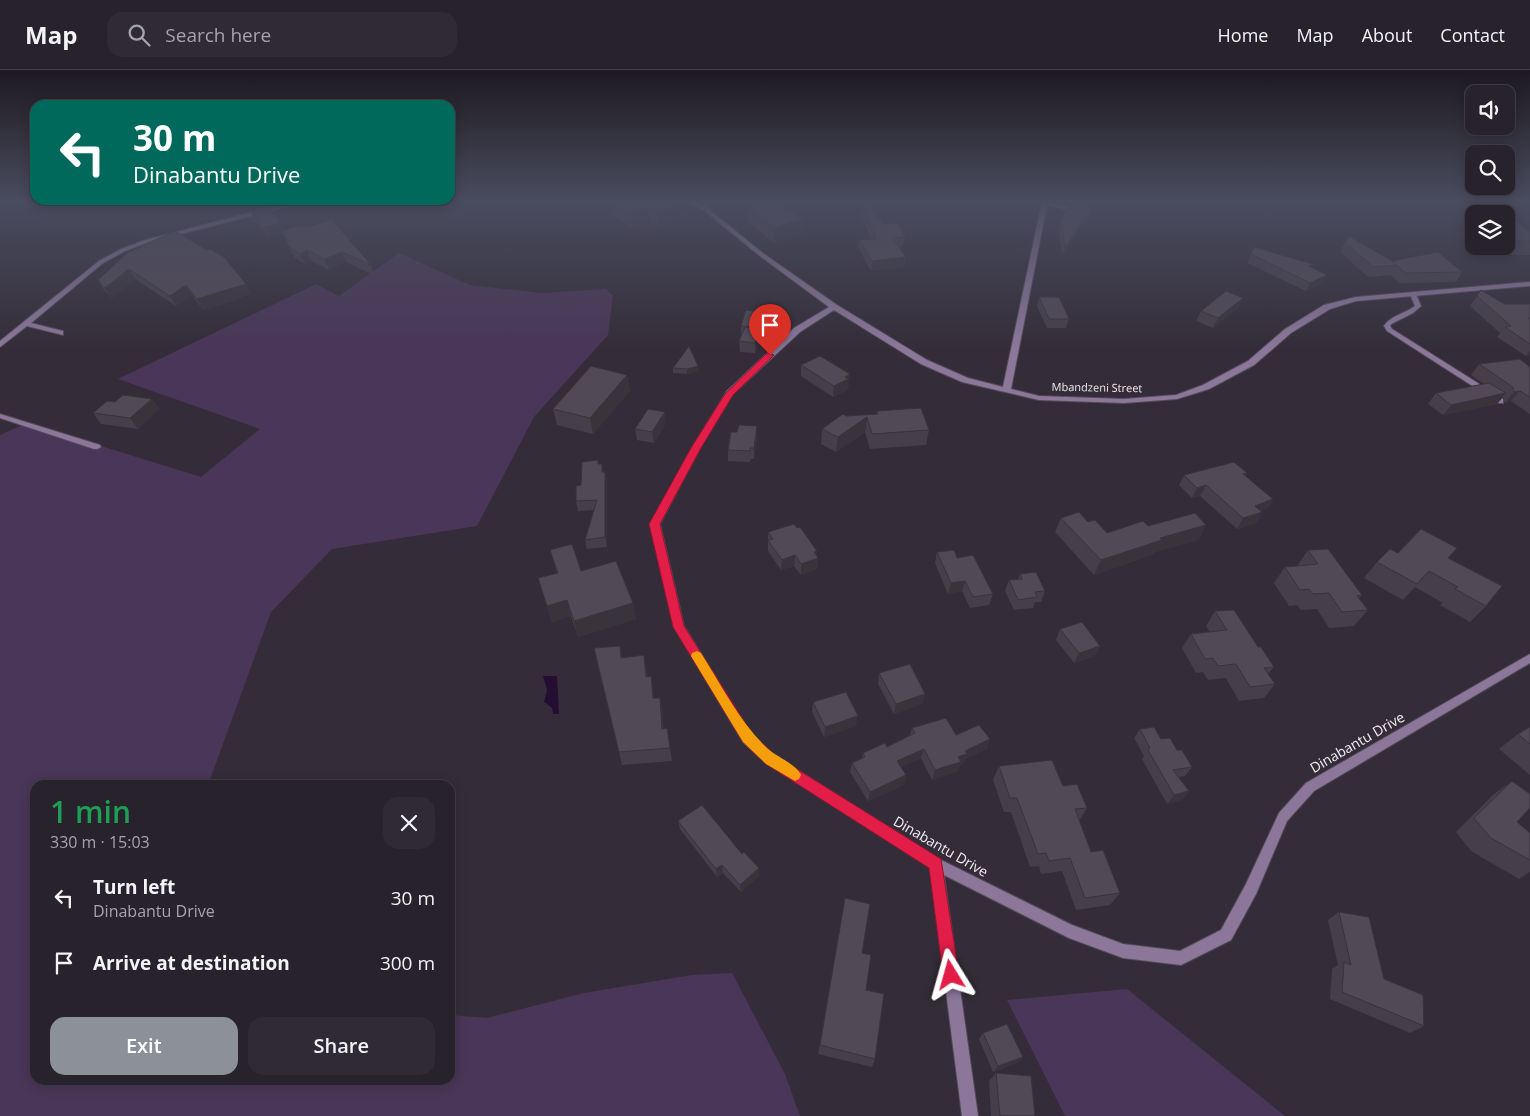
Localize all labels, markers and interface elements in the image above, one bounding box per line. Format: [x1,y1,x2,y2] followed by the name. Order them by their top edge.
[107,12,457,57] search box
[25,18,77,51] text: Map
[125,21,153,49] icon: search
[165,22,271,48] text: Search here
[1218,23,1268,47] text: Home
[1296,23,1334,47] text: Map
[1362,23,1412,47] text: About
[1440,23,1505,47] text: Contact
[1465,85,1515,255] map controls
[1465,85,1515,135] button: sound
[133,114,216,161] text: 30 m
[50,120,115,185] icon: left
[1465,145,1515,195] button: search
[133,159,300,189] text: Dinabantu Drive
[1465,205,1515,255] button: layers
[749,304,791,355] pin
[756,311,784,339] icon: arrive
[1052,379,1143,395] street label: Mbandzeni Street
[1306,707,1408,777] street label: Dinabantu Drive
[50,791,131,832] text: 1 min
[383,797,435,849] button: close
[890,811,992,881] street label: Dinabantu Drive
[50,831,150,853] text: 330 m · 15:03
[93,874,175,900] text: Turn left
[50,884,78,912] icon: left
[391,885,435,911] text: 30 m
[93,900,215,922] text: Dinabantu Drive
[924,948,976,1000] position arrow
[50,949,78,977] icon: arrive
[93,950,290,976] text: Arrive at destination
[380,950,435,976] text: 300 m
[50,1017,238,1075] button: Exit
[248,1017,435,1075] button: Share

